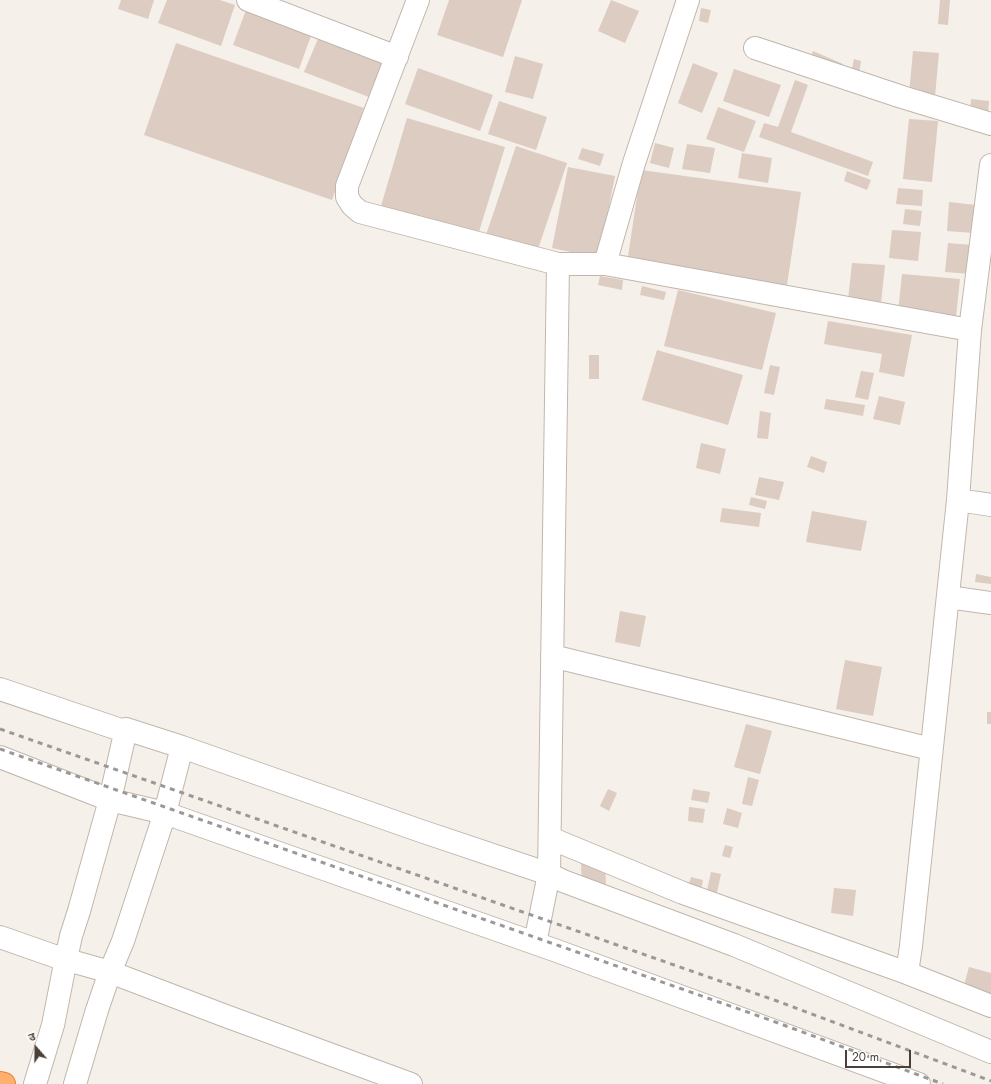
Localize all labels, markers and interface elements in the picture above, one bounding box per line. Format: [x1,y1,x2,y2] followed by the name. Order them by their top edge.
[16,1028,56,1068] north arrow
[26,1028,38,1045] text: उ
[847,1042,913,1068] scale bar
[852,1048,879,1066] text: 20 m

